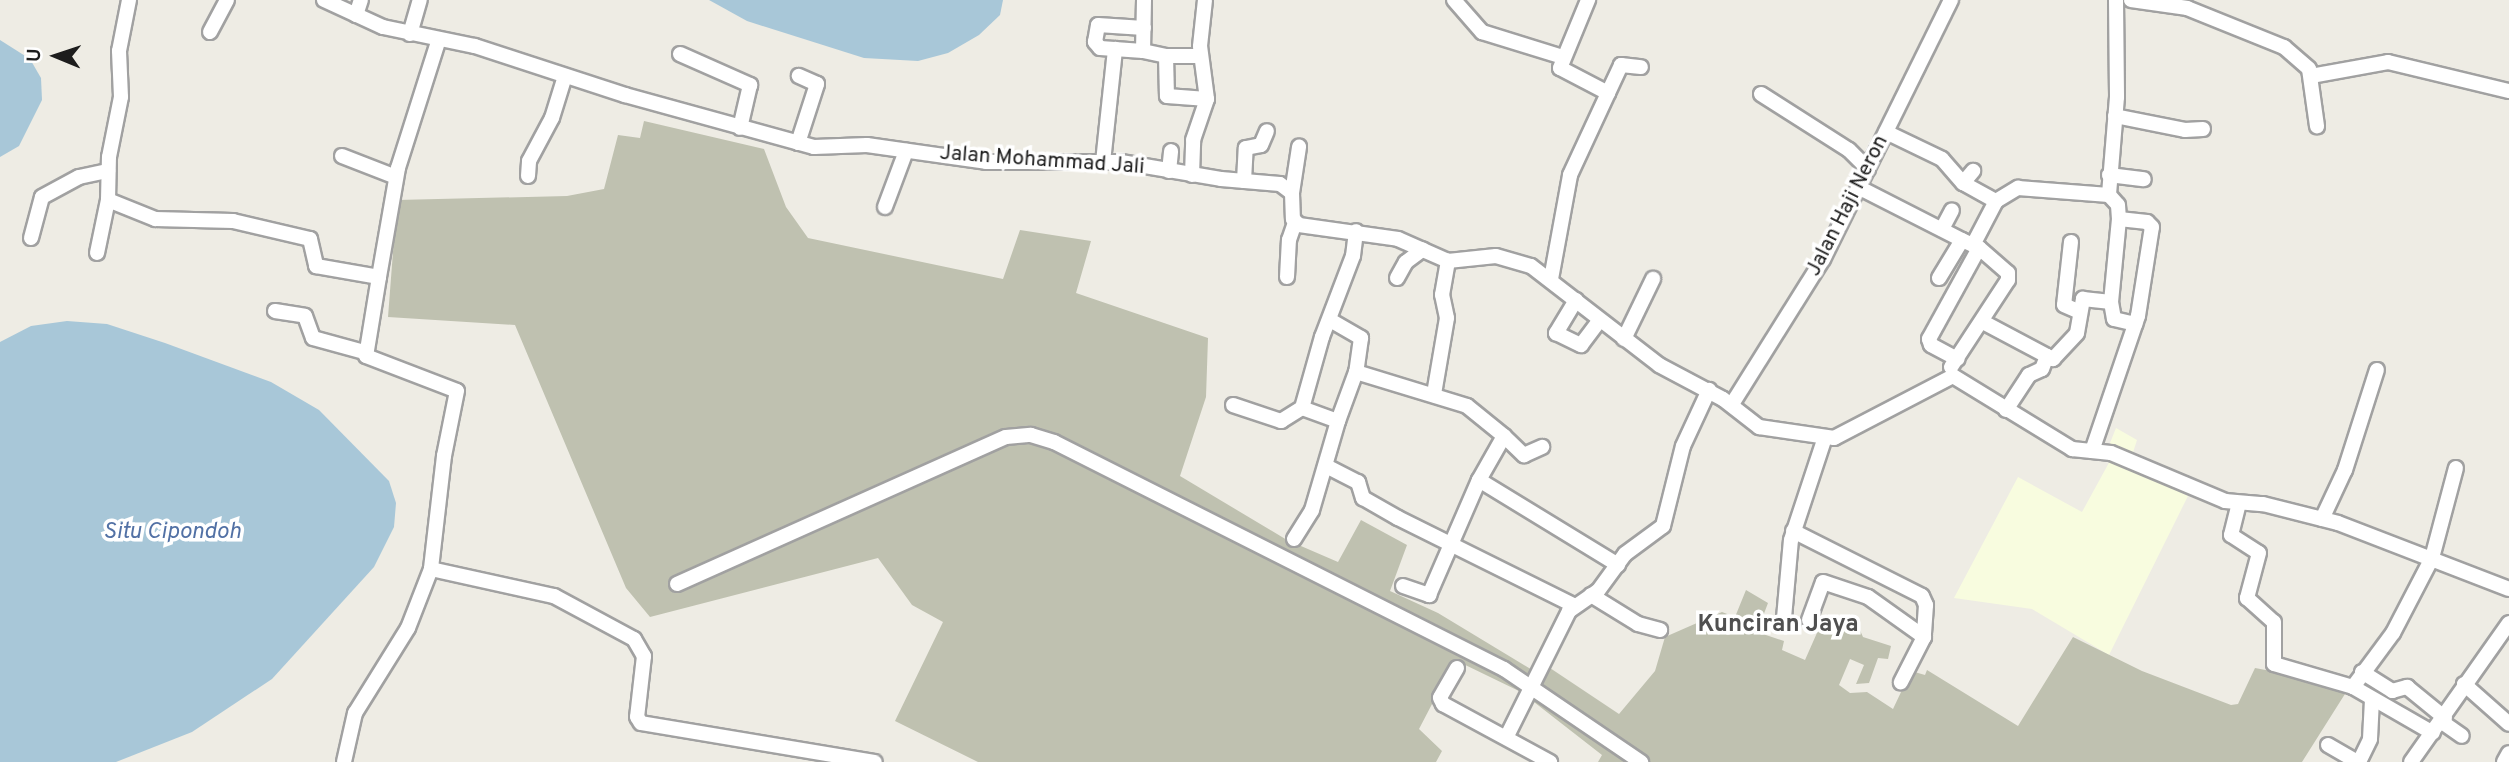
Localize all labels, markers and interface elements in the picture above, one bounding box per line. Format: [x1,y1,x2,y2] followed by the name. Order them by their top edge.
[21,21,91,91] north arrow
[23,48,47,62] text: U
[1802,131,1894,281] street label: Jalan Haji Neron
[939,141,1145,181] street label: Jalan Mohammad Jali
[103,519,241,547] water label: Situ Cipondoh
[1697,612,1859,640] district label: Kunciran Jaya

